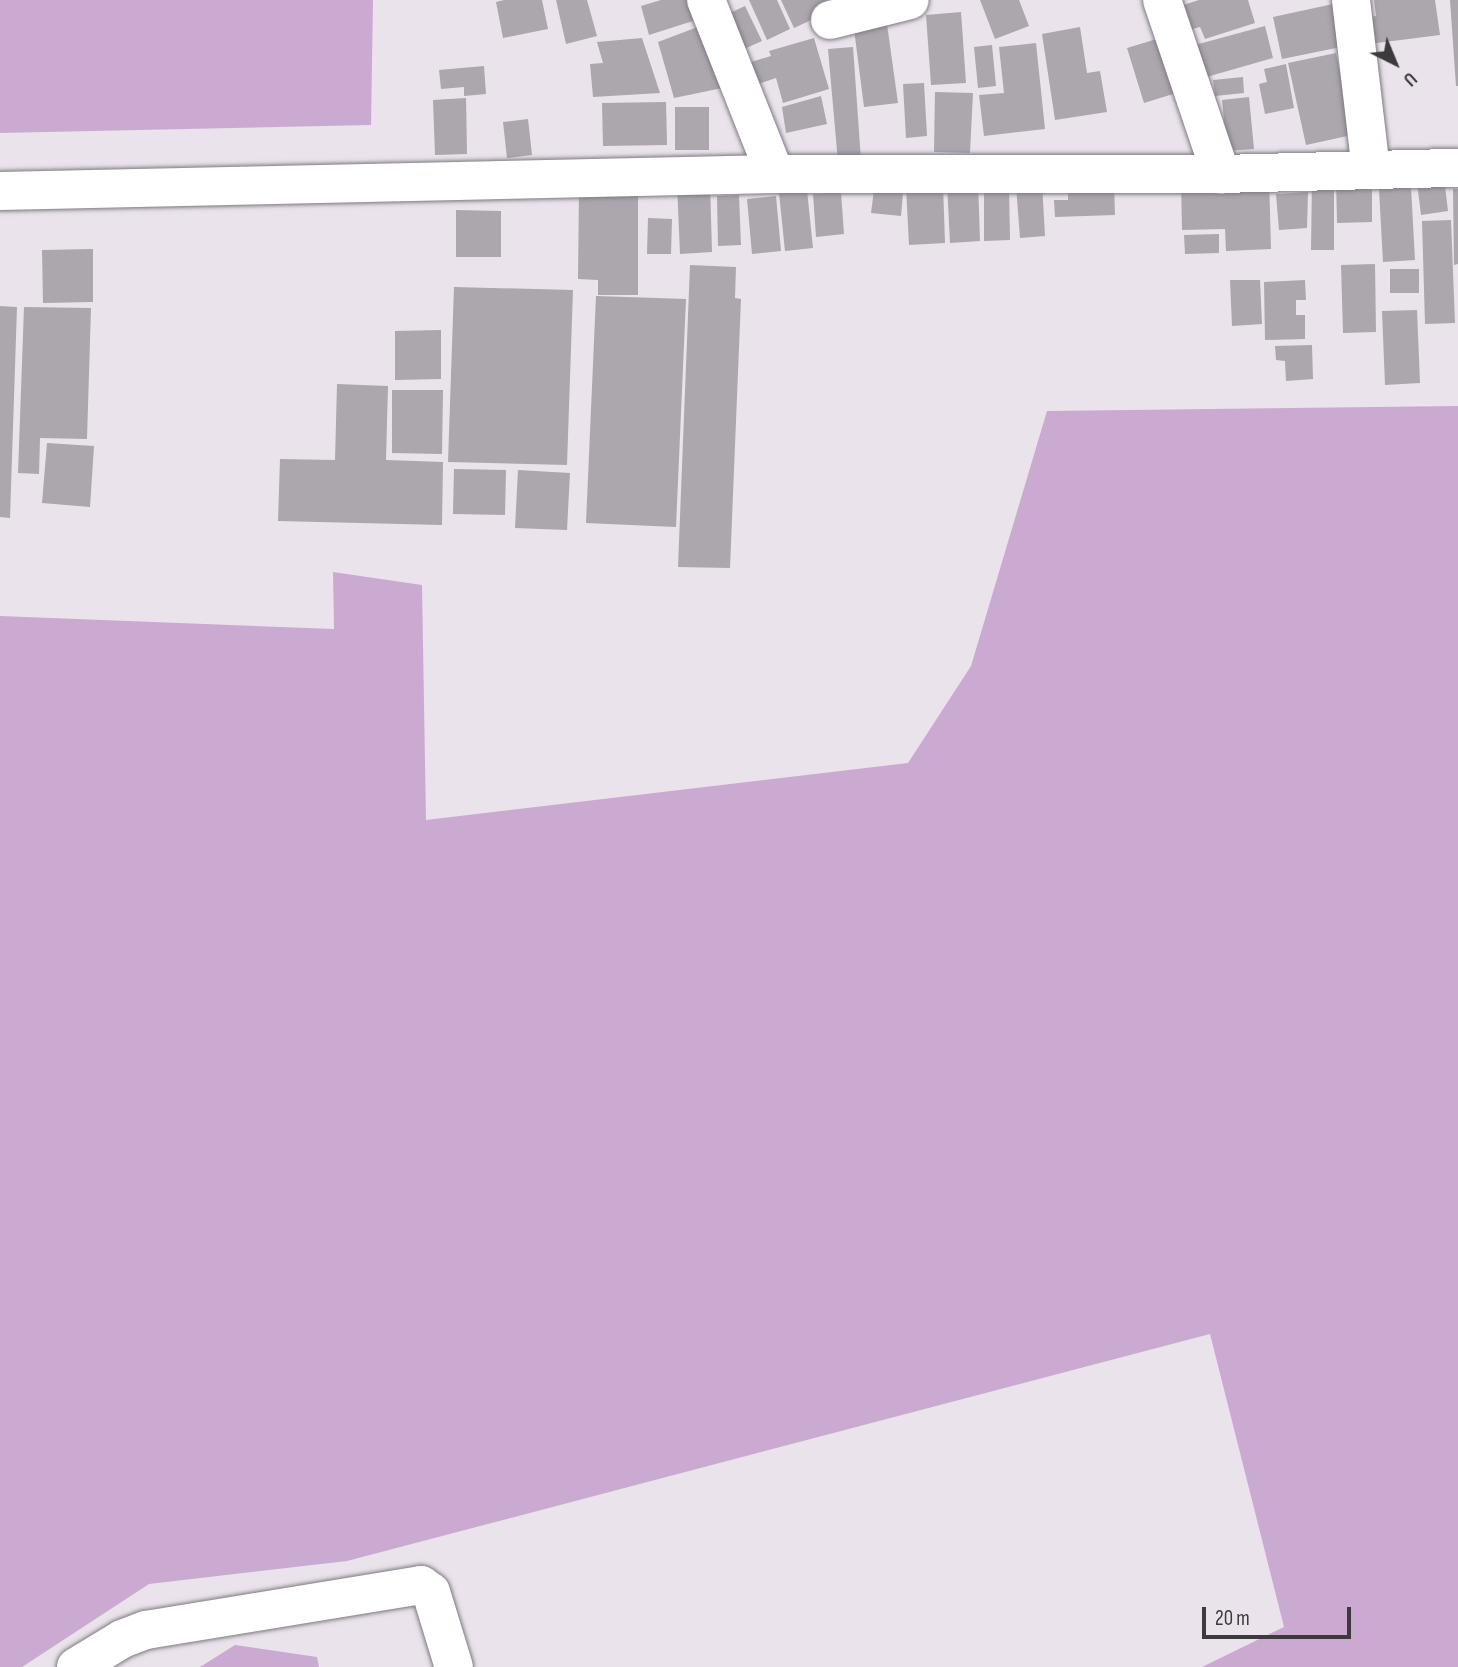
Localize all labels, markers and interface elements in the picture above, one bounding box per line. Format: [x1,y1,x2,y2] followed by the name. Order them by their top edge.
[1360,28,1430,98] north arrow
[1398,67,1421,91] text: U
[1206,1594,1355,1638] scale bar
[1215,1606,1250,1631] text: 20 m

